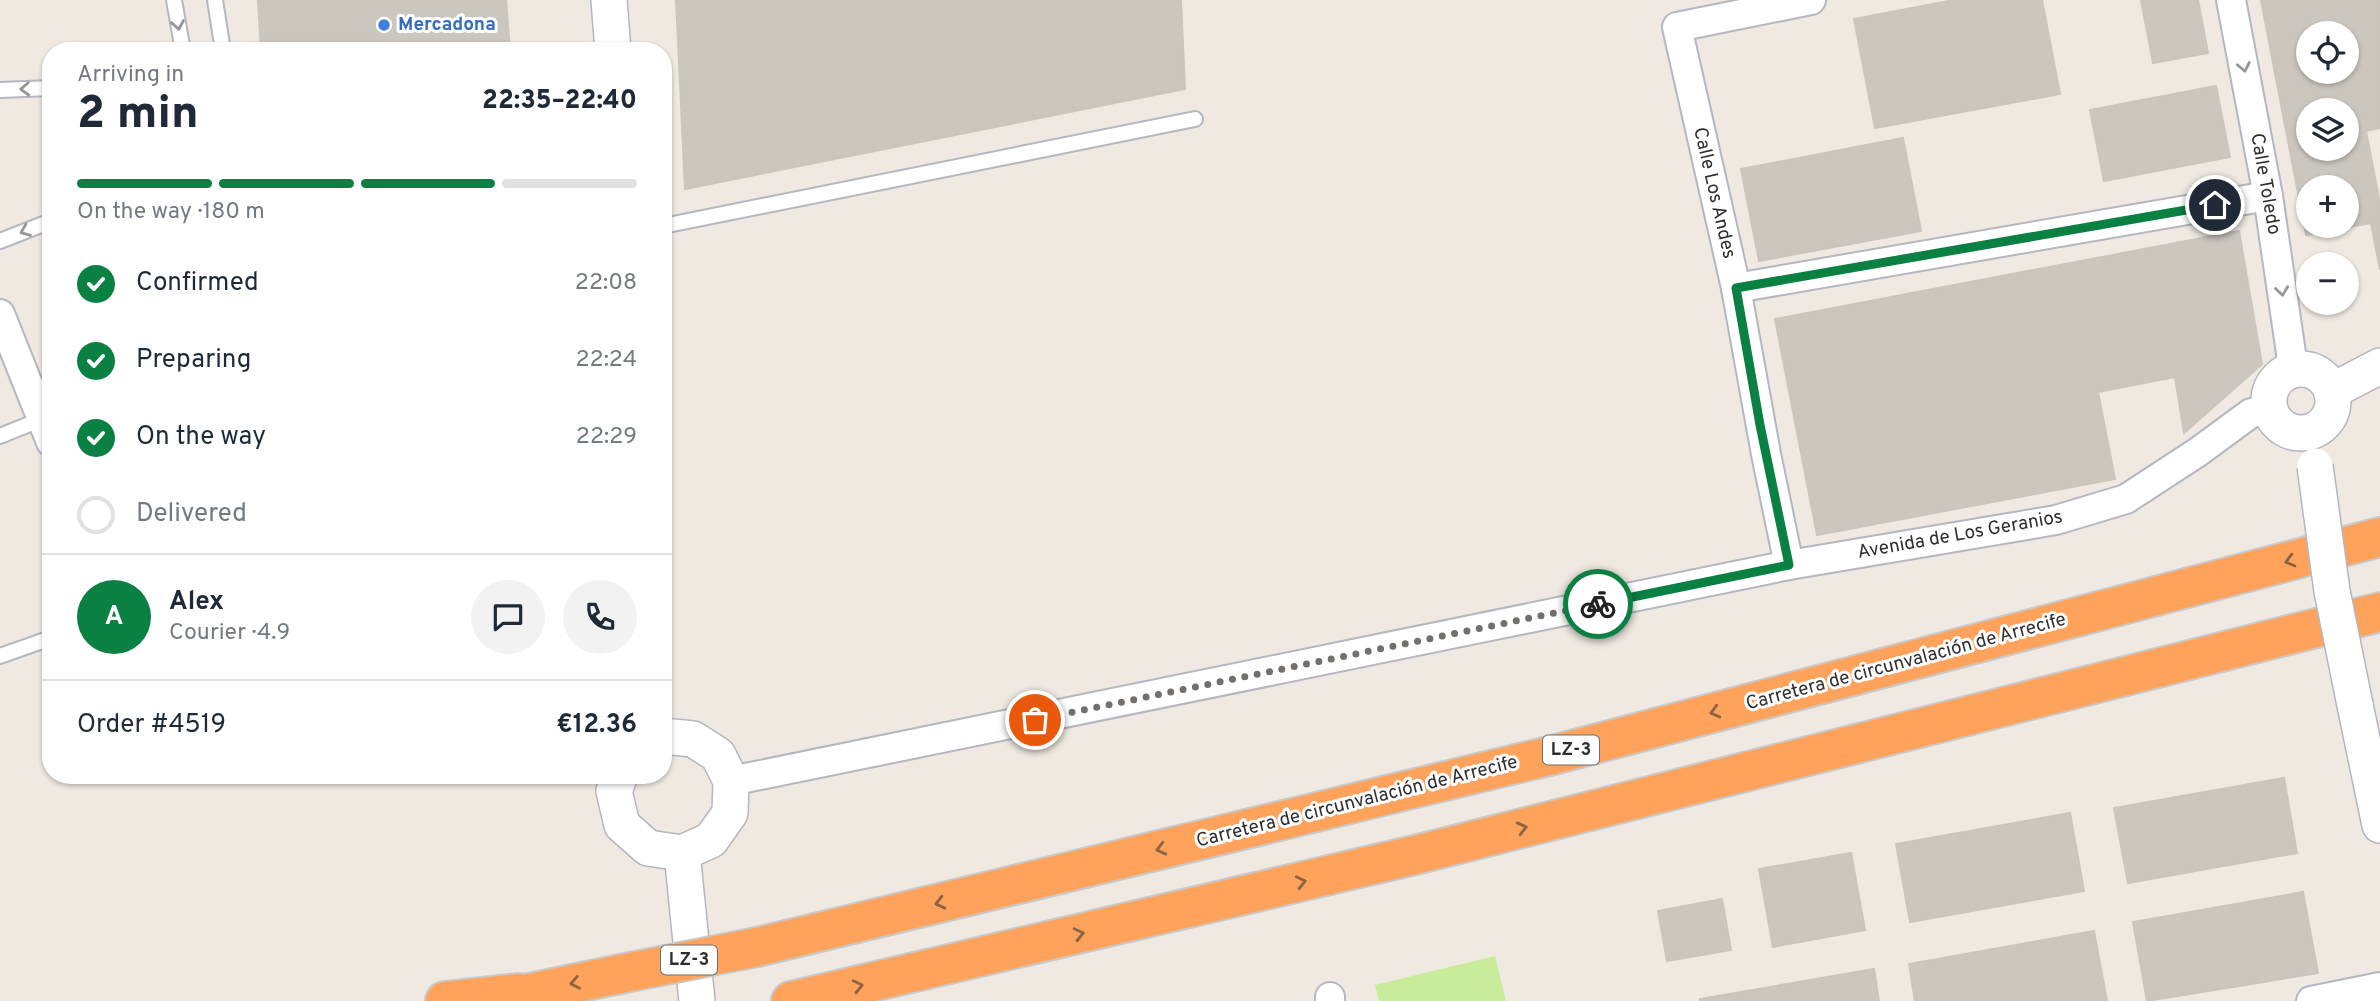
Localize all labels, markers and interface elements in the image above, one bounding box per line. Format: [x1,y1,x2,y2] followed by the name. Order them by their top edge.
[398,13,496,37] place label: Mercadona
[376,17,392,33] marker: Mercadona
[170,19,185,31] one-way arrow
[2296,21,2359,315] map controls
[2296,21,2359,84] button: locate
[77,61,184,90] text: Arriving in
[2236,61,2251,73] one-way arrow
[20,81,31,96] one-way arrow
[482,85,637,118] text: 22:35–22:40
[77,86,199,145] text: 2 min
[2296,98,2359,161] button: layers
[1687,125,1741,261] street label: Calle Los Andes
[2244,131,2286,237] street label: Calle Toledo
[2185,175,2245,235] pin
[2296,175,2359,238] button: +
[2196,186,2234,224] icon: home
[77,198,265,227] text: On the way · 180 m
[20,223,32,237] one-way arrow
[2296,252,2359,315] button: −
[77,265,115,303] icon: check
[136,267,259,300] text: Confirmed
[575,269,637,298] text: 22:08
[2274,285,2289,297] one-way arrow
[77,342,115,380] icon: check
[136,344,251,377] text: Preparing
[576,346,637,375] text: 22:24
[77,419,115,457] icon: check
[136,421,266,454] text: On the way
[576,423,637,452] text: 22:29
[136,498,247,531] text: Delivered
[1855,505,2065,565] street label: Avenida de Los Geranios
[2284,552,2296,567] one-way arrow
[1563,569,1633,639] courier
[471,580,545,654] button: chat
[563,580,637,654] button: phone
[1579,585,1617,623] icon: bike
[169,586,224,619] text: Alex
[105,601,123,634] text: A
[1743,608,2069,716] street label: Carretera de circunvalación de Arrecife
[169,619,290,648] text: Courier · 4.9
[1005,690,1065,750] pin
[1016,701,1054,739] icon: bag
[1709,704,1721,718] one-way arrow
[77,709,226,742] text: Order #4519
[556,709,637,742] text: €12.36
[1543,736,1599,764] road number: LZ-3
[1194,750,1520,854] street label: Carretera de circunvalación de Arrecife
[1516,822,1528,837] one-way arrow
[1155,841,1167,856] one-way arrow
[1295,875,1307,890] one-way arrow
[934,895,946,909] one-way arrow
[1073,928,1085,942] one-way arrow
[661,945,717,974] road number: LZ-3
[569,975,581,990] one-way arrow
[852,979,864,994] one-way arrow

